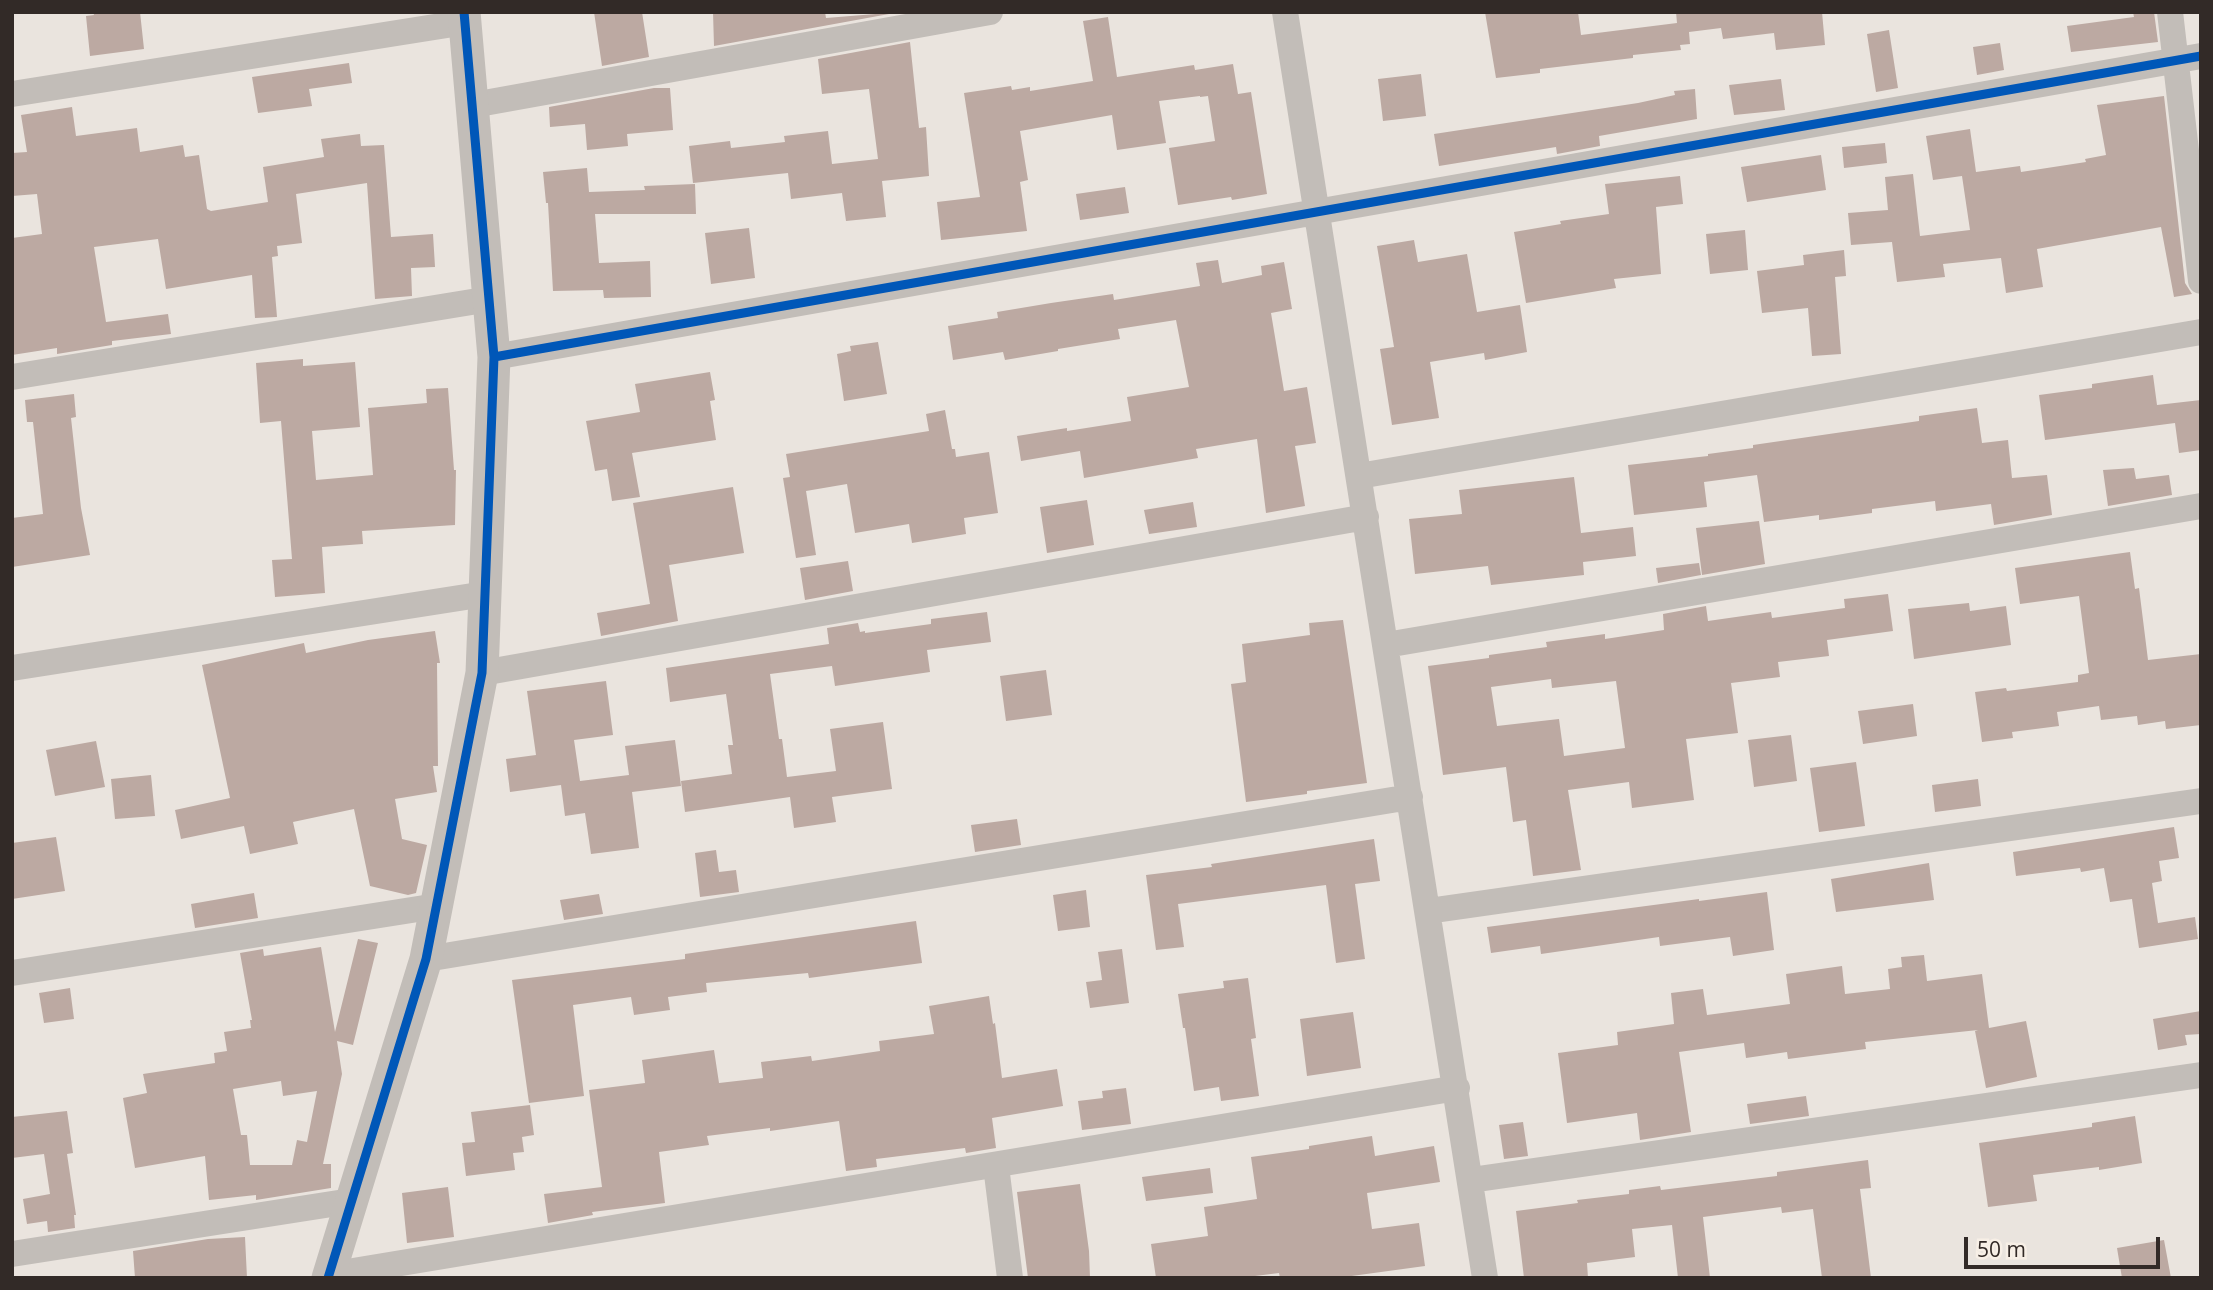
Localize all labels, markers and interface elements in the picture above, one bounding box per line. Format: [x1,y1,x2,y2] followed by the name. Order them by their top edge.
[1968,1224,2164,1268] scale bar
[1977,1235,2026,1263] text: 50 m

